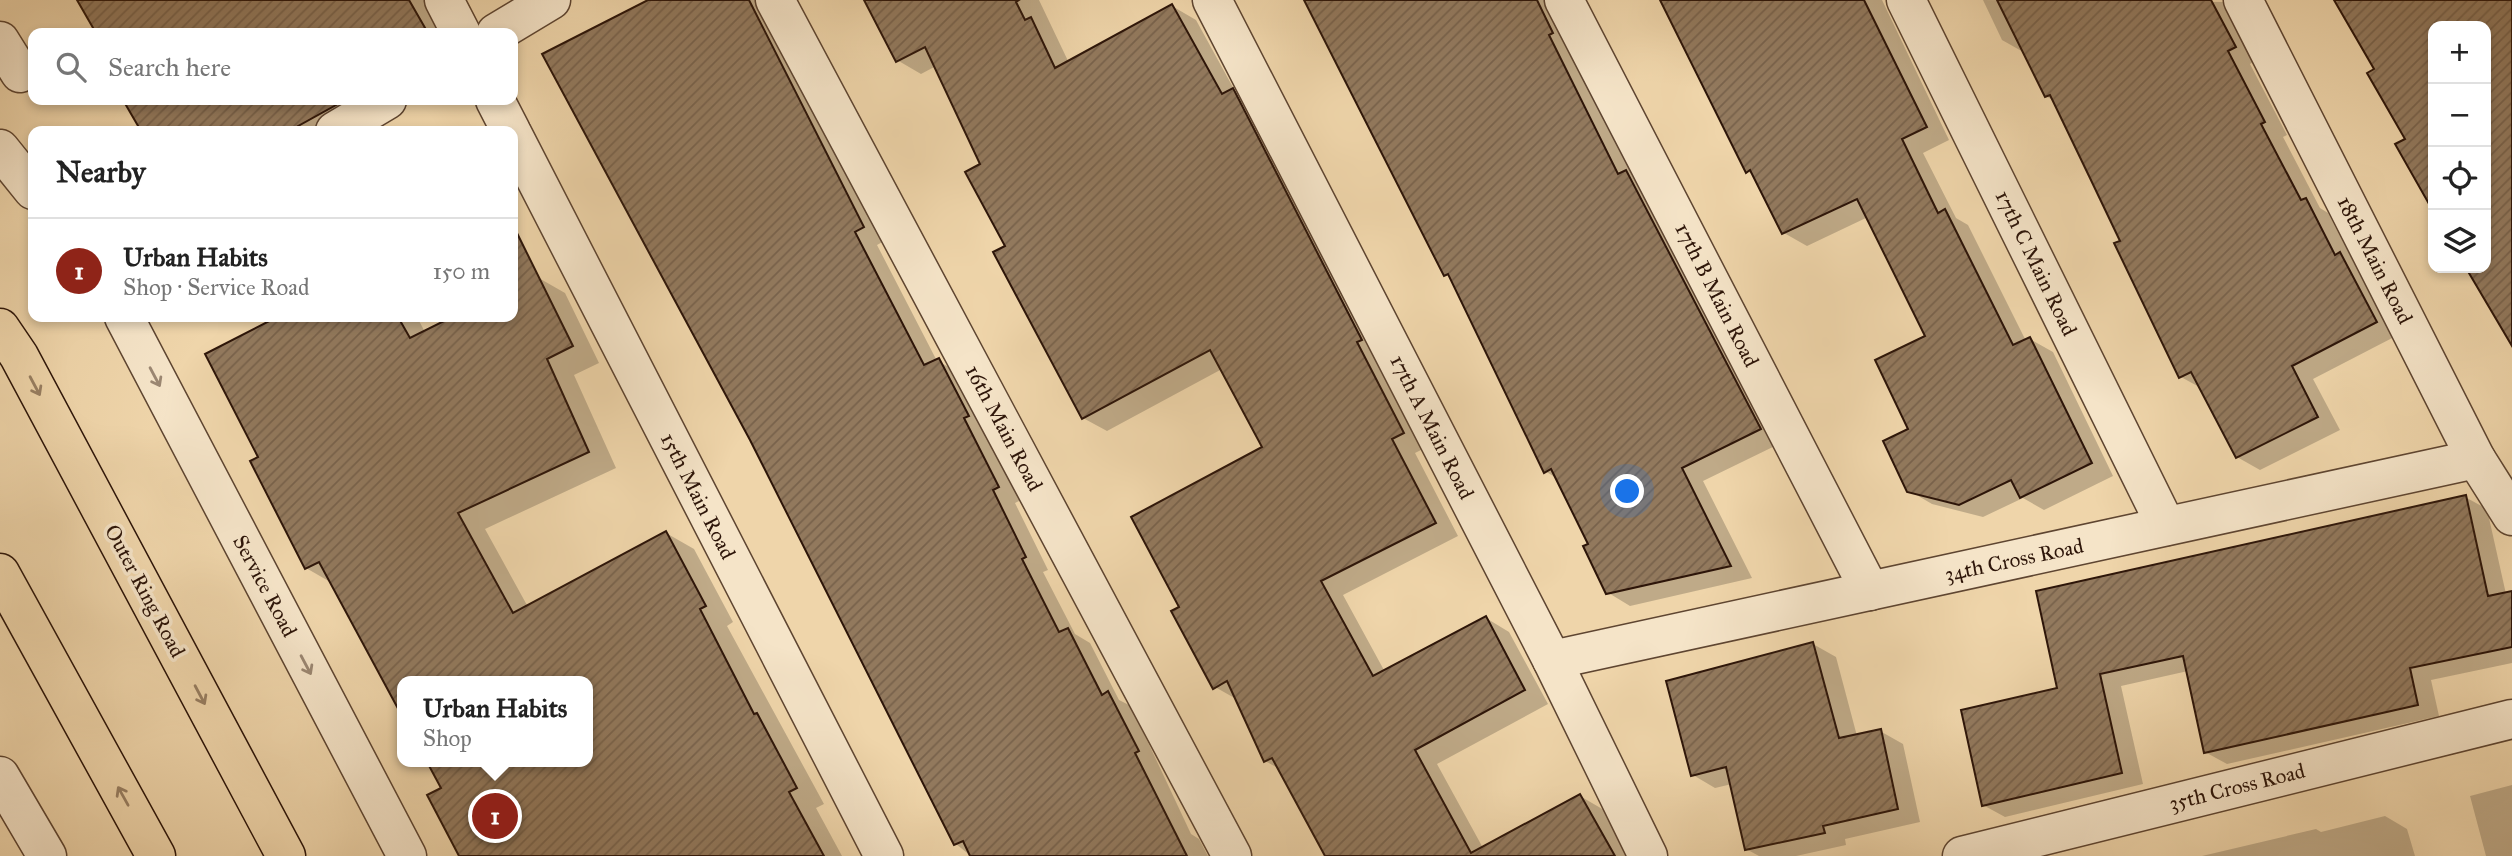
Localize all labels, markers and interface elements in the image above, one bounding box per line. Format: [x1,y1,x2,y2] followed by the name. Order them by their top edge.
[2428,21,2491,273] map controls
[2428,21,2491,84] button: +
[28,28,518,105] search box
[52,48,90,86] icon: search
[108,51,231,83] text: Search here
[2428,84,2491,147] button: −
[2428,147,2491,210] button: locate
[56,154,146,190] text: Nearby
[1989,186,2083,341] street label: 17th C Main Road
[2332,192,2419,329] street label: 18th Main Road
[2428,210,2491,273] button: layers
[1669,218,1765,372] street label: 17th B Main Road
[123,241,268,273] text: Urban Habits
[74,257,84,285] text: 1
[433,257,490,285] text: 150 m
[123,273,309,301] text: Shop · Service Road
[1384,350,1480,504] street label: 17th A Main Road
[960,360,1048,496] street label: 16th Main Road
[149,366,163,387] one-way arrow
[29,375,43,396] one-way arrow
[655,428,741,564] street label: 15th Main Road
[1610,474,1644,508] your location
[99,520,191,662] street label: Outer Ring Road
[227,531,303,642] street label: Service Road
[1942,533,2086,587] street label: 34th Cross Road
[300,655,314,675] one-way arrow
[397,676,593,767] popup
[194,684,208,705] one-way arrow
[423,692,567,724] text: Urban Habits
[423,724,472,752] text: Shop
[2166,757,2308,816] street label: 35th Cross Road
[116,787,130,807] one-way arrow
[472,790,518,842] pin: 1

